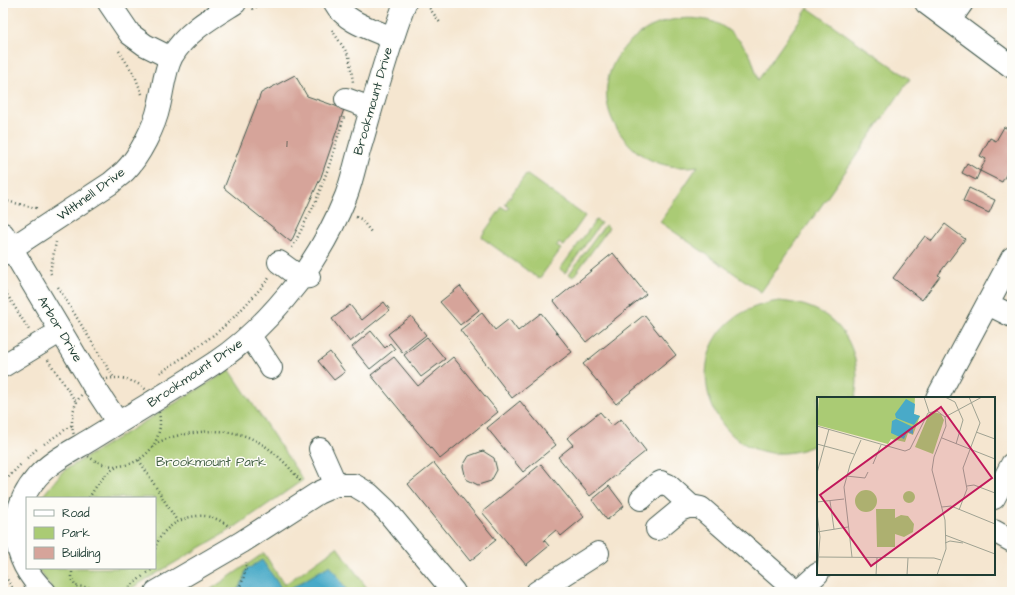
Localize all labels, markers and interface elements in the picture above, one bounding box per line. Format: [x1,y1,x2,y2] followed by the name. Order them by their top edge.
[349,45,397,157] street label: Brookmount Drive
[286,136,288,151] house number: 1
[53,163,129,225] street label: Withnell Drive
[33,293,87,365] street label: Arbor Drive
[144,334,246,412] street label: Brookmount Drive
[817,397,995,575] inset map
[156,453,266,471] park label: Brookmount Park
[26,497,156,569] legend
[62,505,90,522] text: Road
[62,525,90,542] text: Park
[62,545,100,563] text: Building

